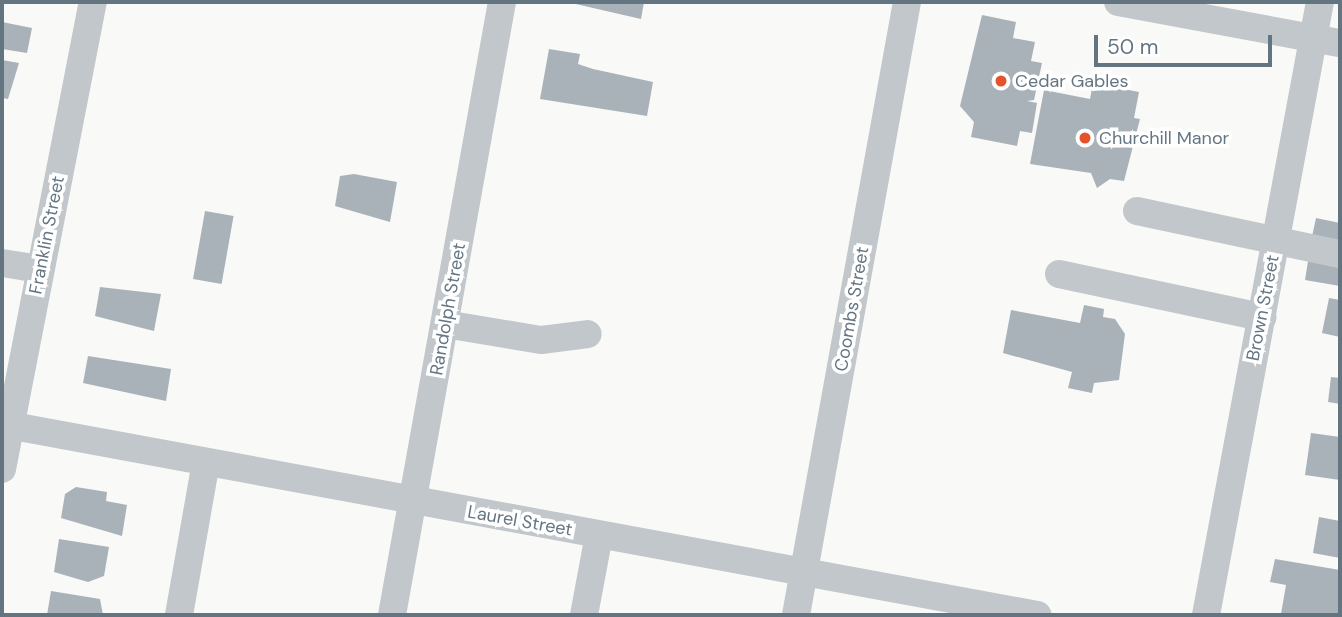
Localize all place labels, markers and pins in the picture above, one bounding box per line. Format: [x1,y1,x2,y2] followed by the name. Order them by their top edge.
[1015,70,1129,92] place label: Cedar Gables
[993,73,1009,89] marker: Cedar Gables
[1099,127,1229,149] place label: Churchill Manor
[1077,130,1093,146] marker: Churchill Manor

